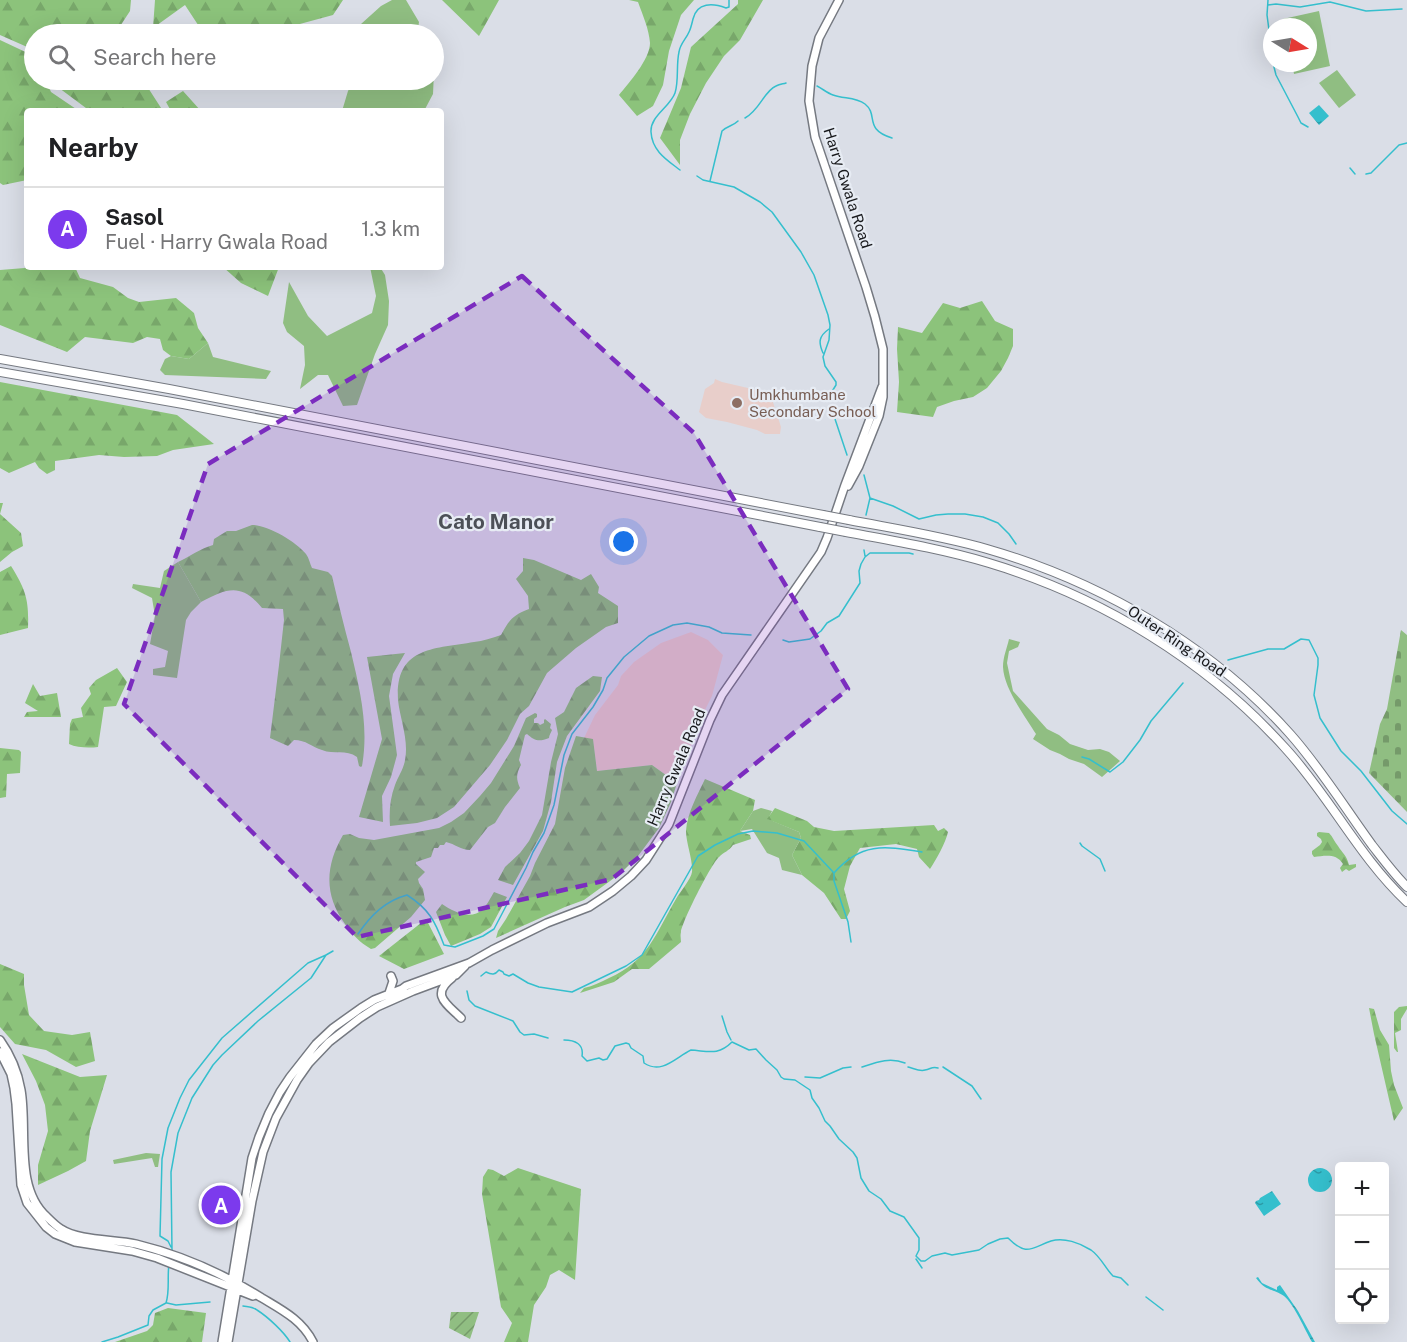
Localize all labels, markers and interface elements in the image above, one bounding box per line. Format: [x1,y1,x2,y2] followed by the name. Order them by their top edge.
[1263,18,1317,72] north arrow
[24,24,444,90] search box
[45,41,78,74] icon: search
[93,44,217,70] text: Search here
[820,125,876,251] street label: Harry Gwala Road
[48,132,138,163] text: Nearby
[105,204,164,230] text: Sasol
[60,217,75,241] text: A
[361,217,420,241] text: 1.3 km
[105,230,328,254] text: Fuel · Harry Gwala Road
[749,386,876,420] place label: Umkhumbane Secondary School
[730,396,744,410] marker: Umkhumbane Secondary School
[438,509,554,534] district label: Cato Manor
[609,527,638,556] your location
[1125,602,1229,680] street label: Outer Ring Road
[644,706,708,828] street label: Harry Gwala Road
[1335,1162,1389,1324] map controls
[1335,1162,1389,1216] button: +
[202,1182,240,1228] pin: A
[1335,1216,1389,1270] button: −
[1335,1270,1389,1324] button: locate

